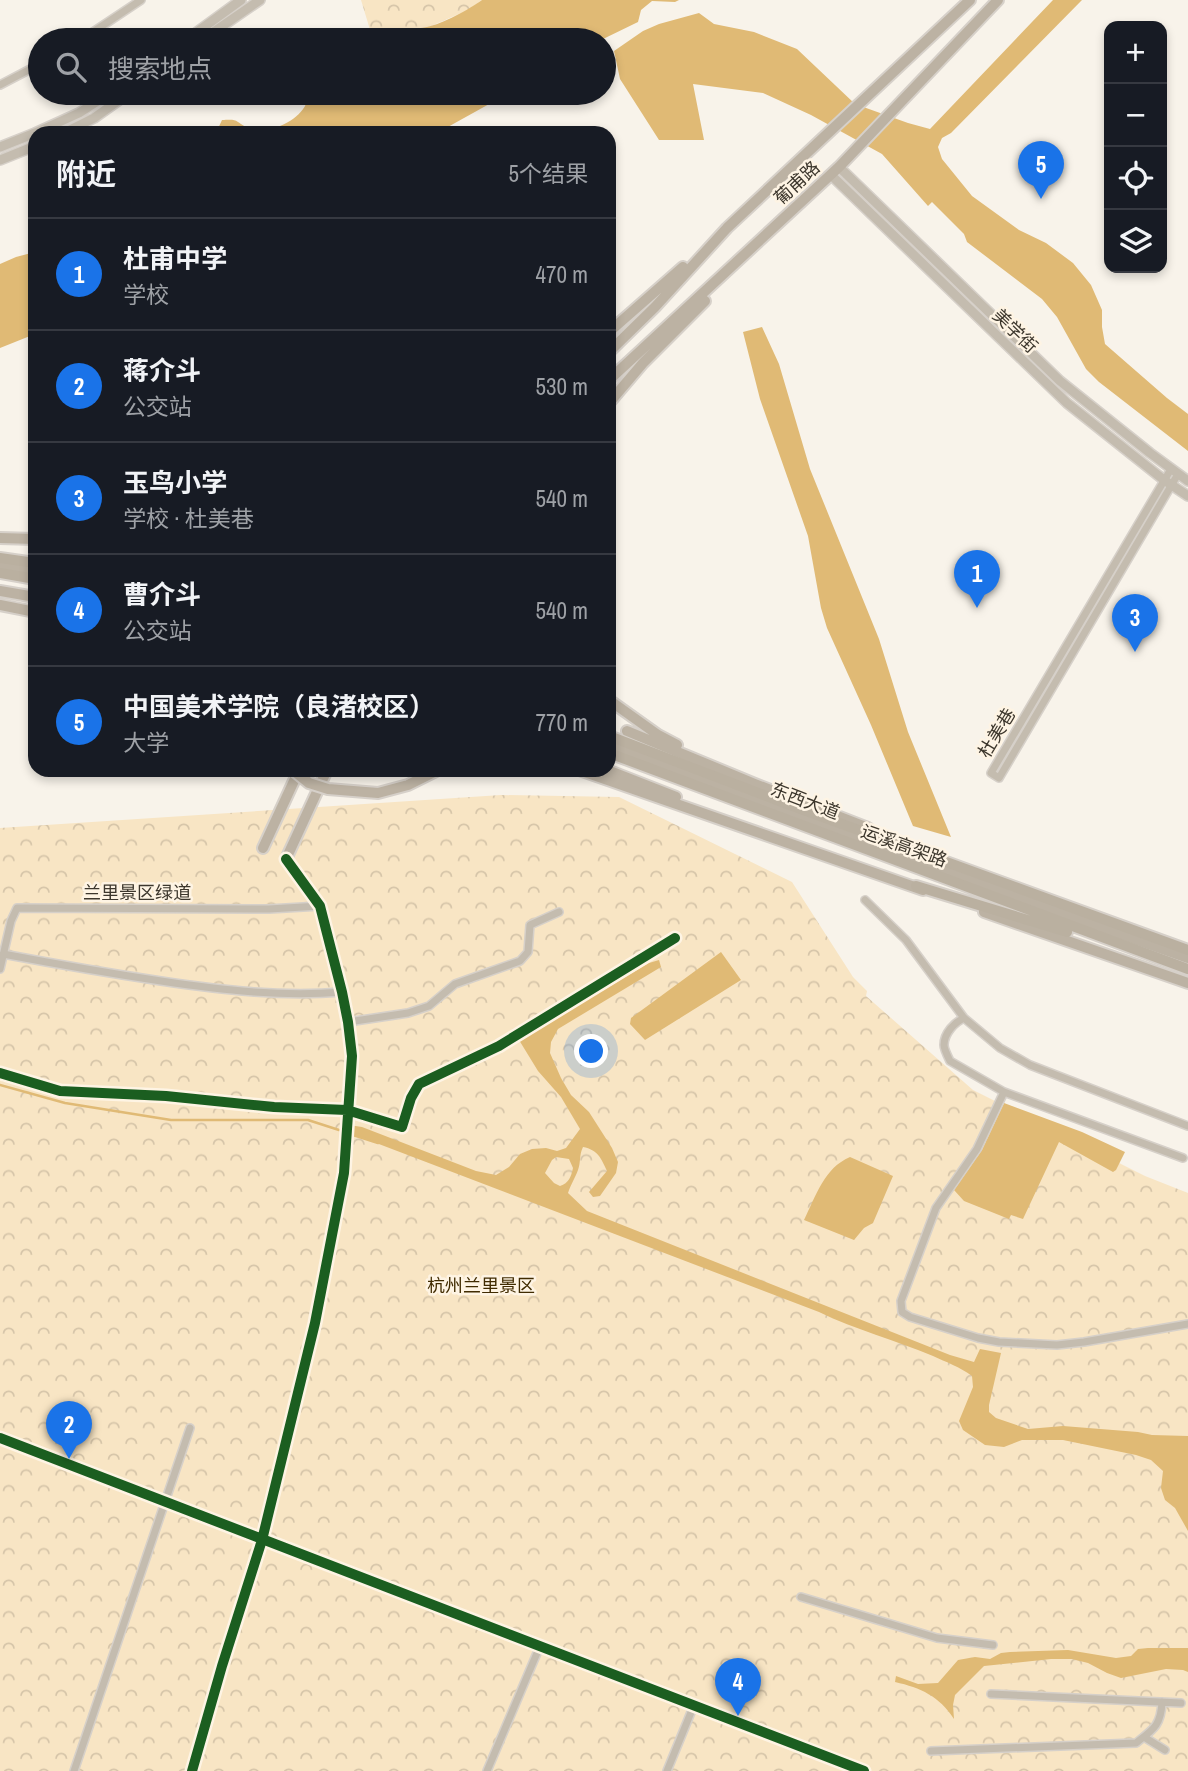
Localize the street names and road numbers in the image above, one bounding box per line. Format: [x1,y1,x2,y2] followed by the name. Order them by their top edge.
[768,155,825,210] street label: 葡甫路
[987,303,1043,358] street label: 美学街
[972,703,1021,762] street label: 杜美巷
[767,776,843,825] street label: 东西大道
[858,818,951,873] street label: 运溪高架路
[83,880,191,905] street label: 兰里景区绿道

